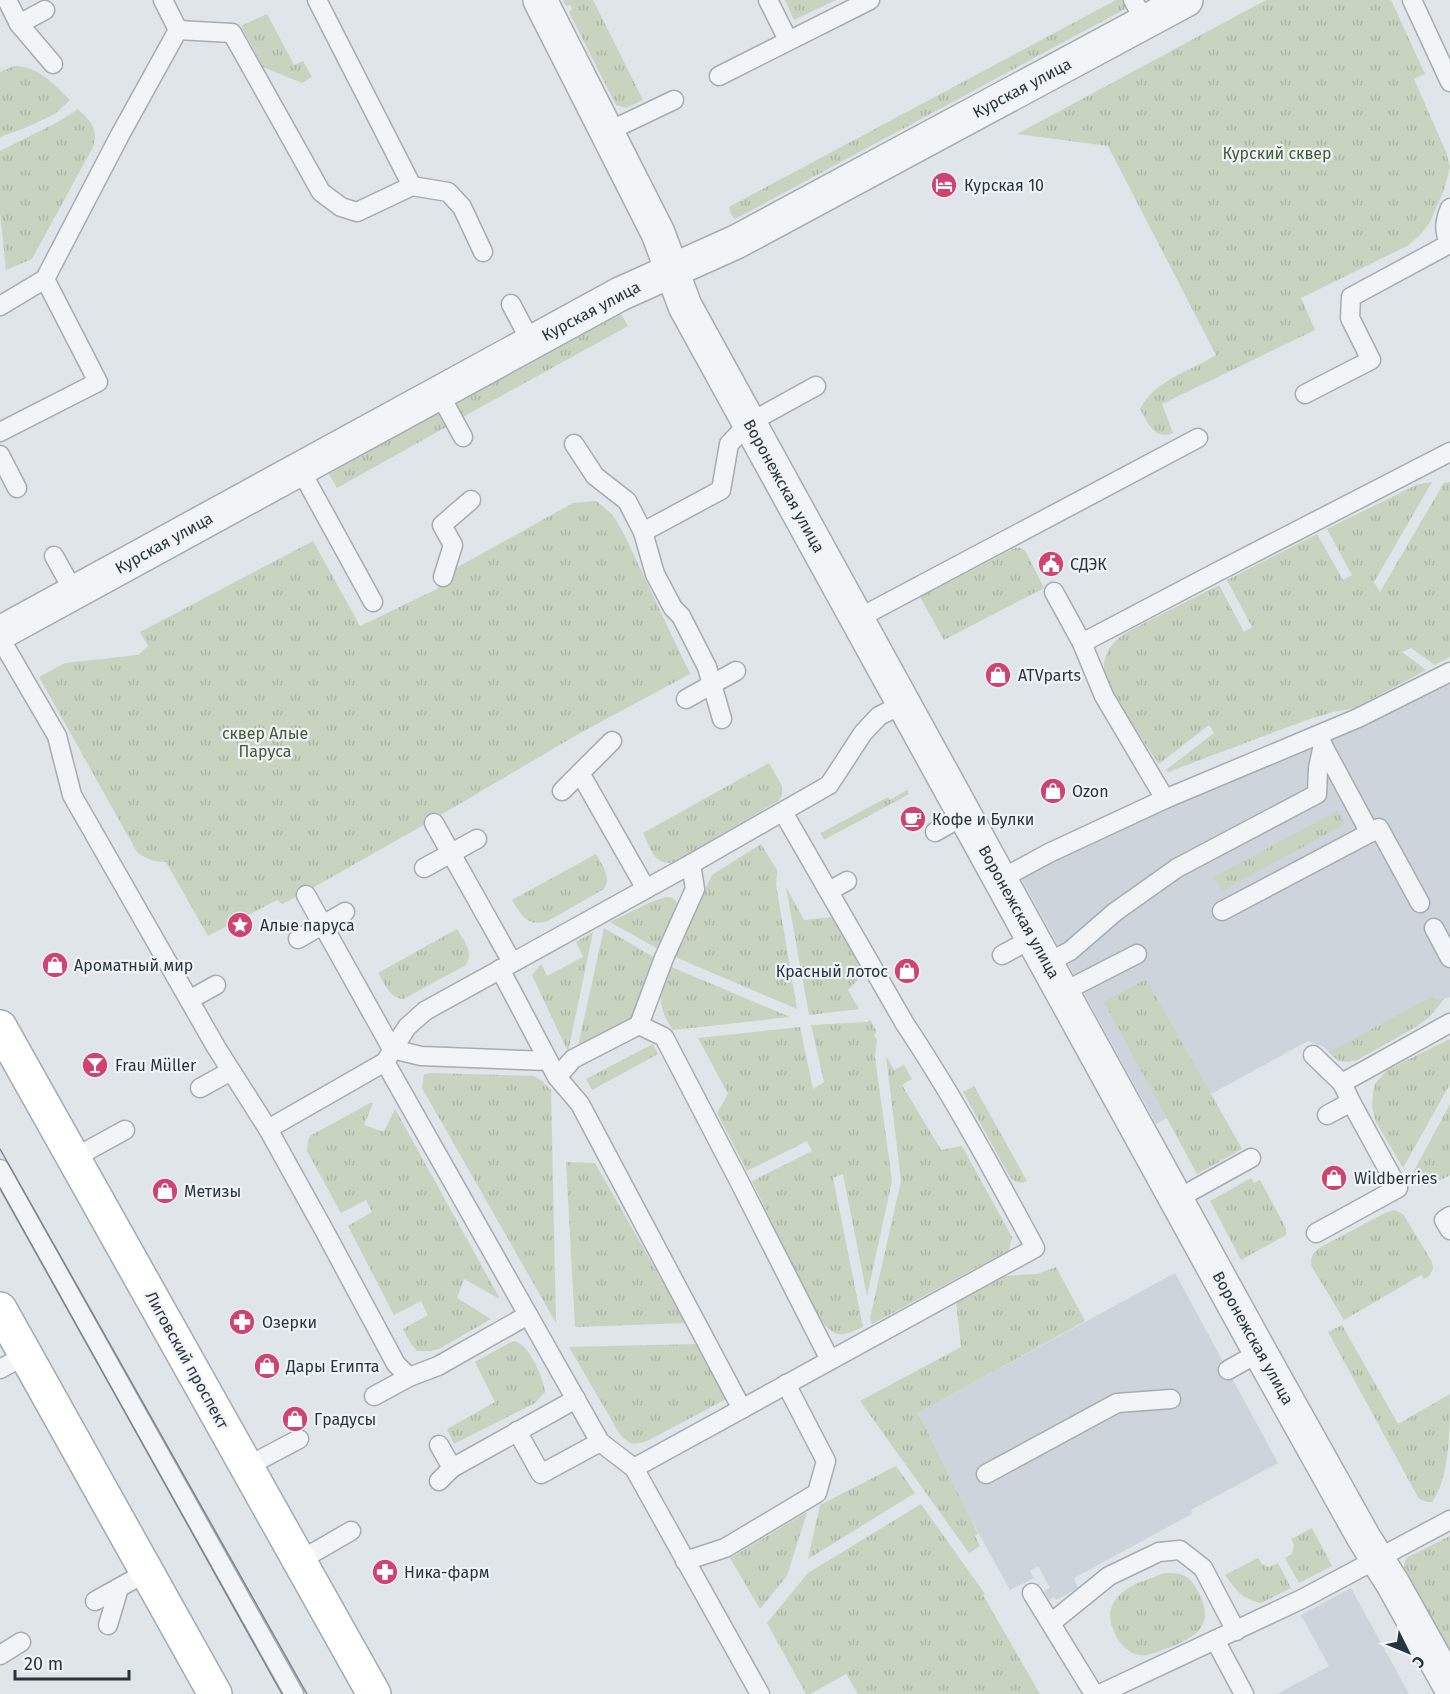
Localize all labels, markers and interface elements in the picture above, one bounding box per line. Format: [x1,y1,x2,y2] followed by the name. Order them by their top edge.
[970,54,1074,122] street label: Курская улица
[1222,144,1332,163] park label: Курский сквер
[929,170,959,200] hotel icon: Курская 10
[964,176,1044,195] place label: Курская 10
[539,277,643,345] street label: Курская улица
[739,416,829,556] street label: Воронежская улица
[112,508,216,578] street label: Курская улица
[1036,549,1066,579] public building icon: СДЭК
[1070,555,1107,574] place label: СДЭК
[983,660,1013,690] shop icon: ATVparts
[1018,666,1081,685] place label: ATVparts
[222,724,308,761] park label: сквер Алые Паруса
[1038,776,1068,806] shop icon: Ozon
[1072,782,1109,801] place label: Ozon
[898,804,928,834] cafe icon: Кофе и Булки
[932,810,1034,829] place label: Кофе и Булки
[974,842,1064,982] street label: Воронежская улица
[225,910,255,940] place icon: Алые паруса
[260,916,355,935] place label: Алые паруса
[40,950,70,980] shop icon: Ароматный мир
[74,956,193,975] place label: Ароматный мир
[892,956,922,986] shop icon: Красный лотос
[776,962,888,981] place label: Красный лотос
[80,1050,110,1080] bar icon: Frau Müller
[115,1056,197,1075] place label: Frau Müller
[1319,1163,1349,1193] shop icon: Wildberries
[1354,1169,1437,1188] place label: Wildberries
[150,1176,180,1206] shop icon: Метизы
[184,1182,241,1201] place label: Метизы
[1208,1268,1298,1408] street label: Воронежская улица
[141,1288,233,1433] street label: Лиговский проспект
[227,1307,257,1337] pharmacy icon: Озерки
[262,1313,317,1332] place label: Озерки
[252,1351,282,1381] shop icon: Дары Египта
[285,1357,380,1376] place label: Дары Египта
[280,1404,310,1434] shop icon: Градусы
[314,1410,376,1429] place label: Градусы
[370,1557,400,1587] pharmacy icon: Ника-фарм
[404,1563,489,1582] place label: Ника-фарм
[1378,1622,1438,1682] north arrow
[15,1643,129,1681] scale bar
[1408,1652,1429,1672] text: С
[24,1653,63,1675] text: 20 m

